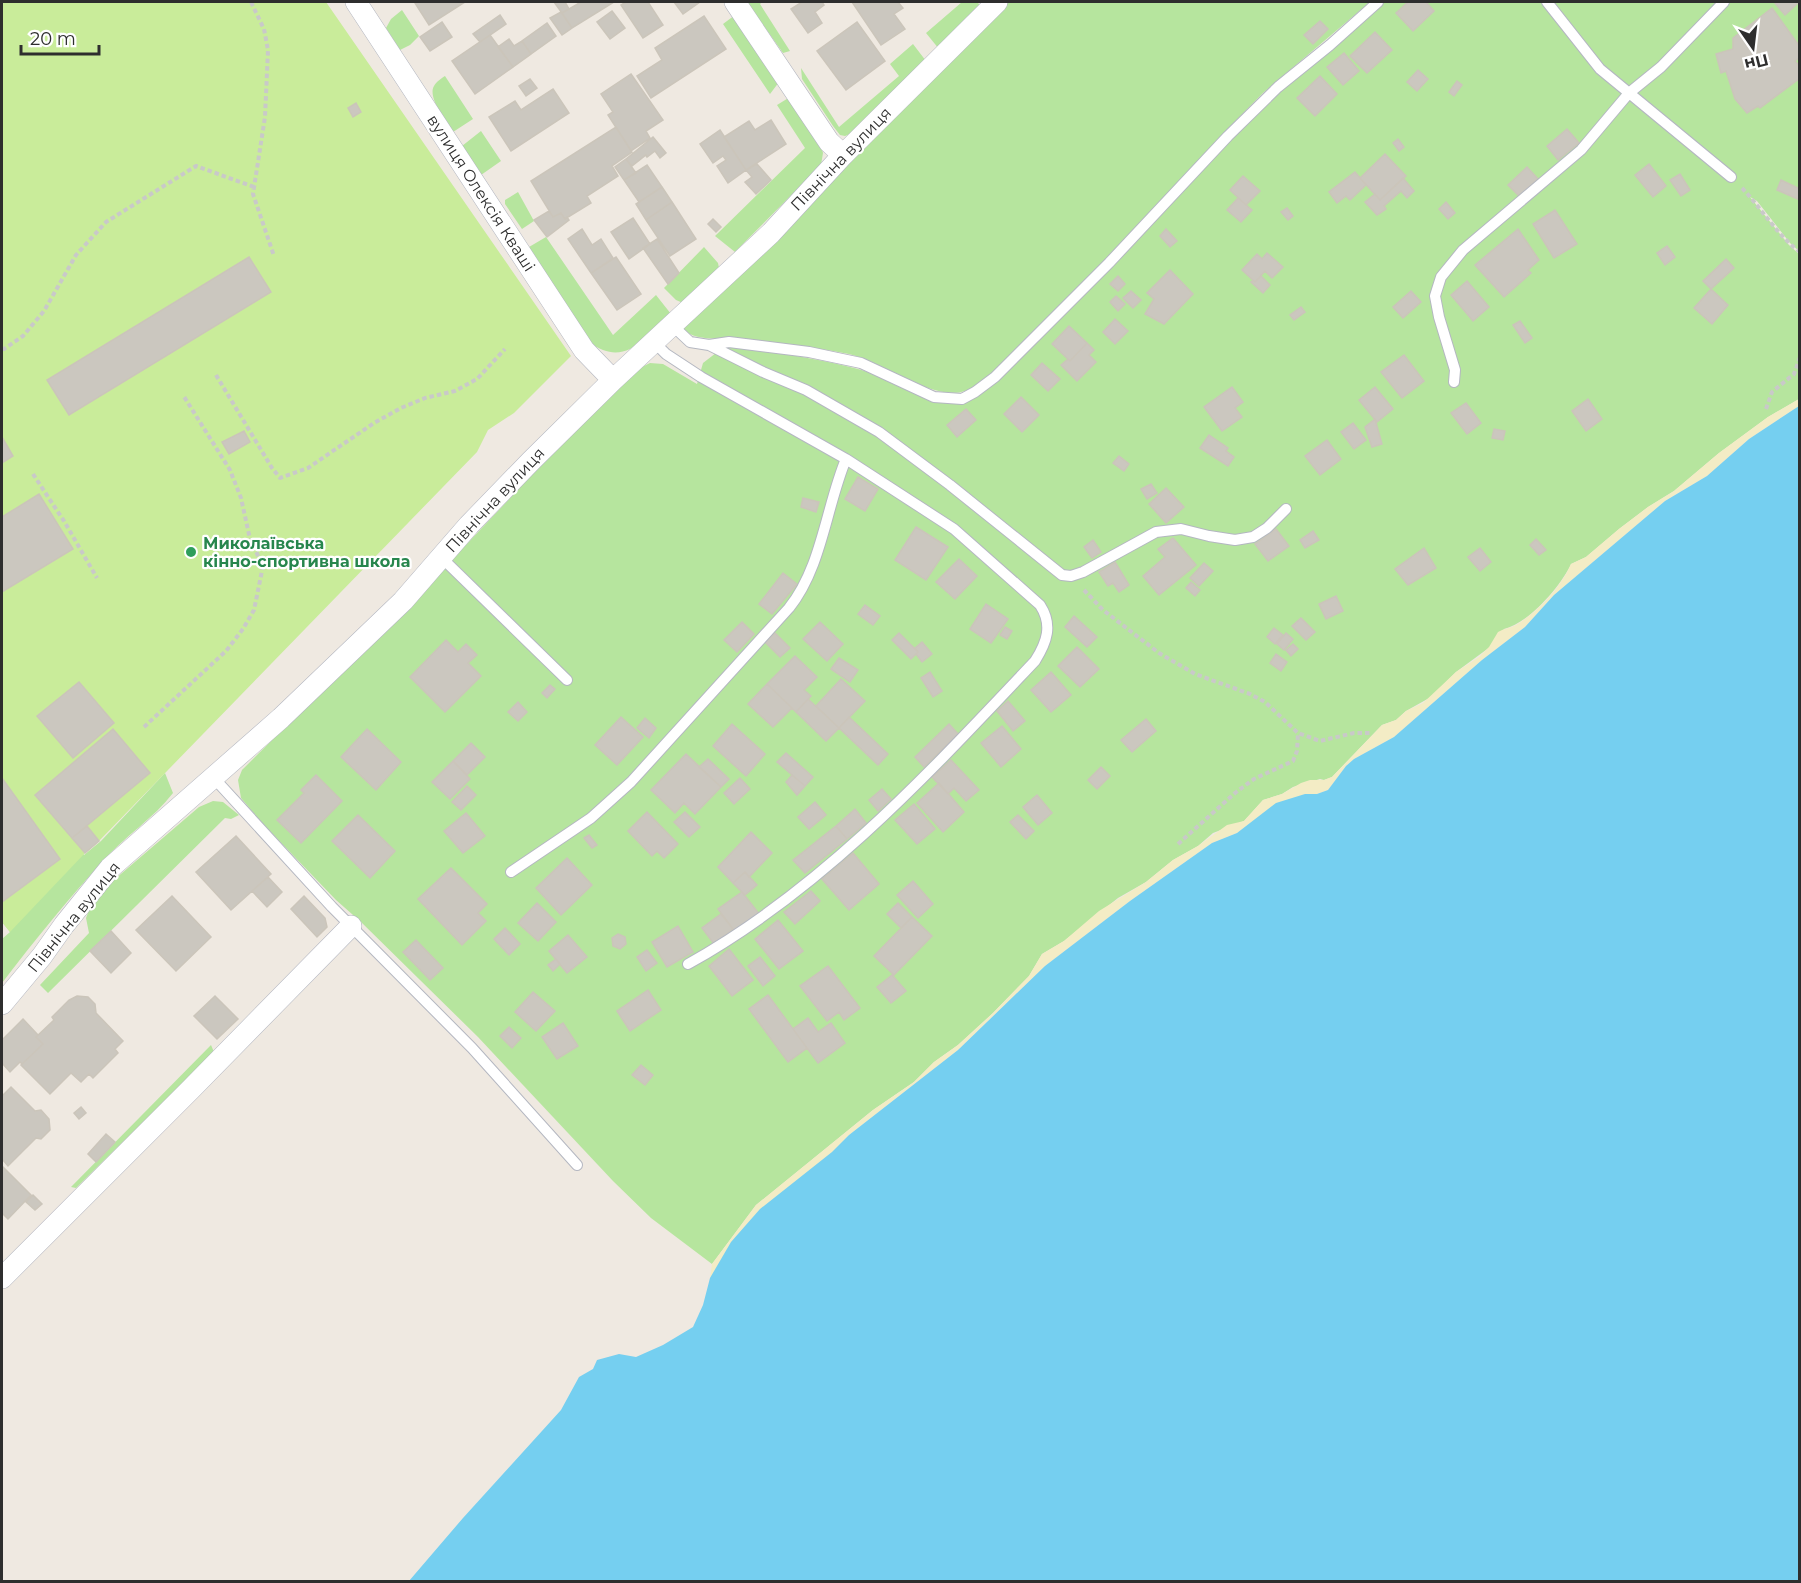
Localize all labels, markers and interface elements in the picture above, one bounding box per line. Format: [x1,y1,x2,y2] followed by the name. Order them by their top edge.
[21,18,99,56] scale bar
[1723,18,1783,78] north arrow
[30,28,76,50] text: 20 m
[1743,50,1771,74] text: Пн
[787,103,895,215] street label: Північна вулиця
[423,111,539,275] street label: вулиця Олексія Кваші
[442,444,548,556] street label: Північна вулиця
[203,534,410,571] place label: Миколаївська кінно-спортивна школа
[184,545,198,559] marker: Миколаївська кінно-спортивна школа
[24,858,124,976] street label: Північна вулиця

